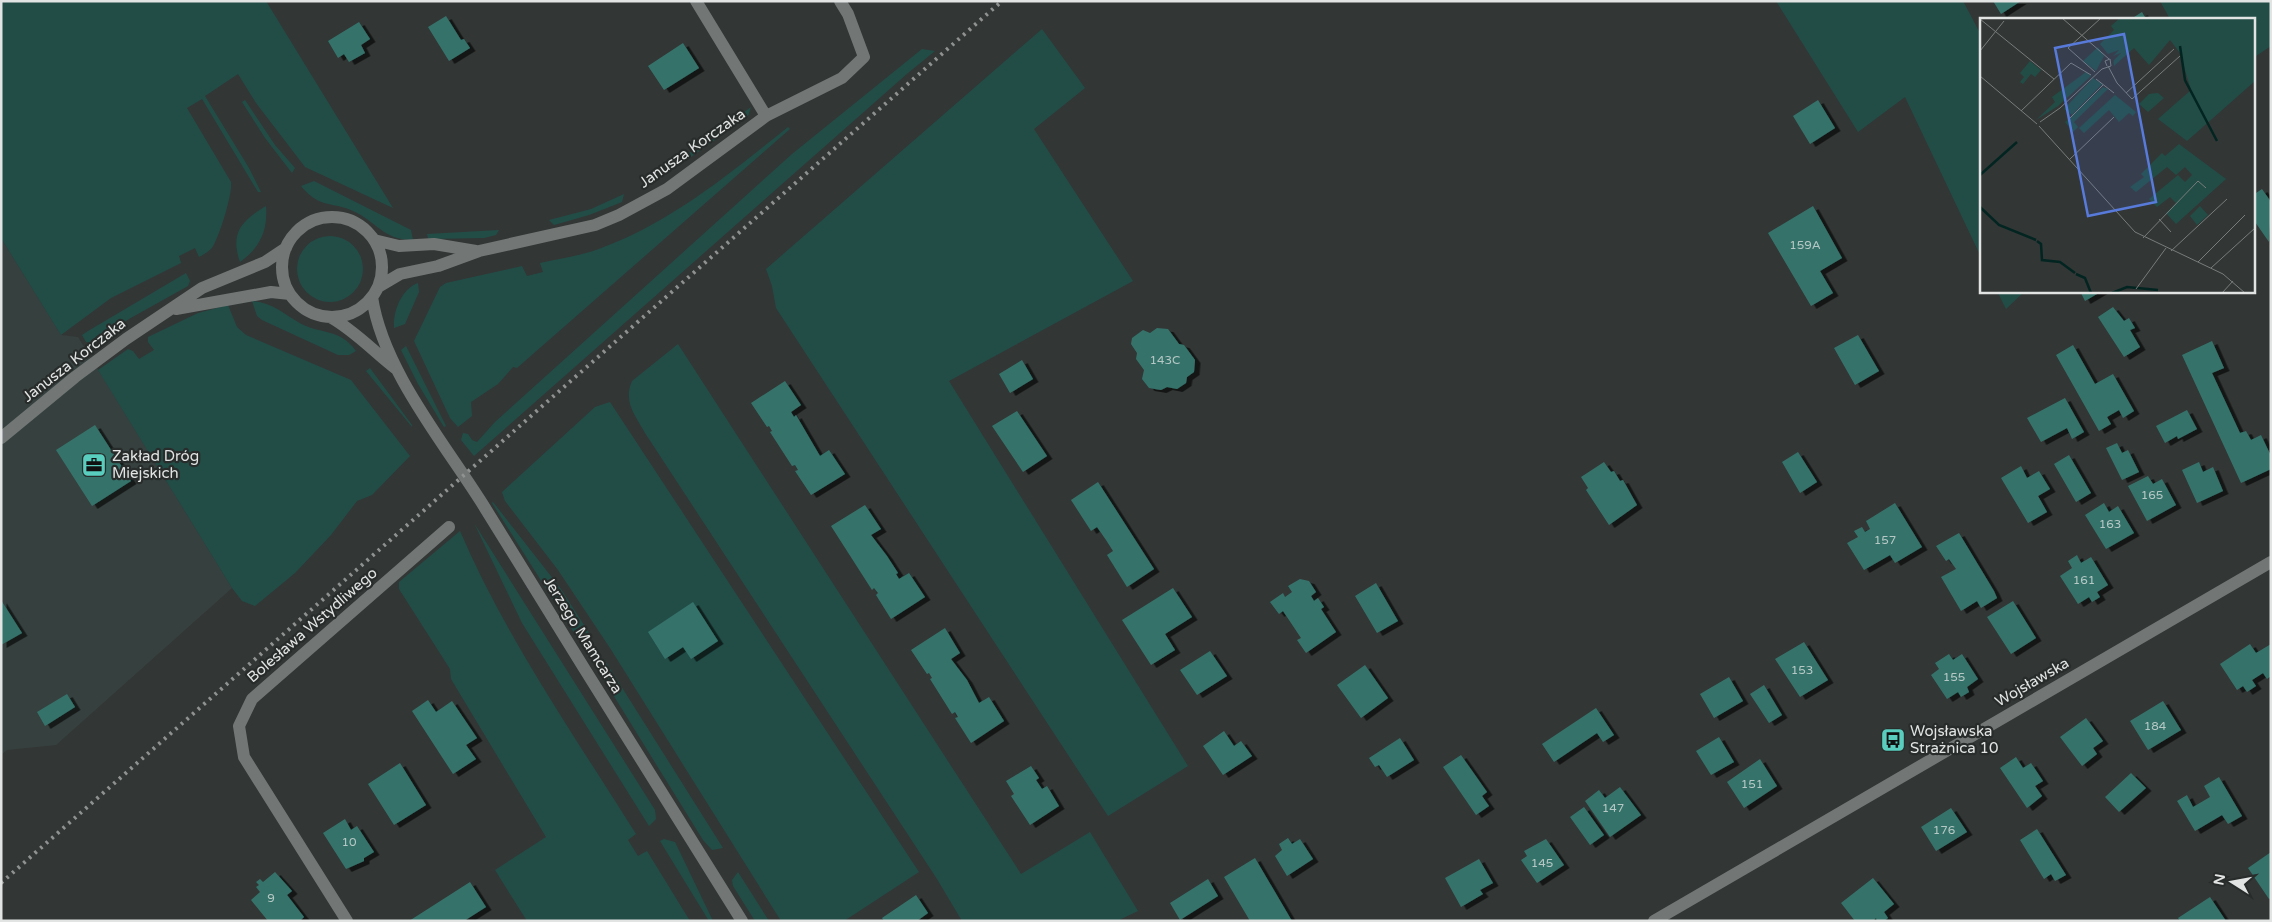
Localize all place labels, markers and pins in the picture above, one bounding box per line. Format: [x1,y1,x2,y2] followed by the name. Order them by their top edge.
[112,447,199,482] place label: Zakład Dróg Miejskich
[81,452,107,478] office icon: Zakład Dróg Miejskich
[1910,722,1998,757] place label: Wojsławska Strażnica 10
[1880,727,1906,753] bus stop icon: Wojsławska Strażnica 10

